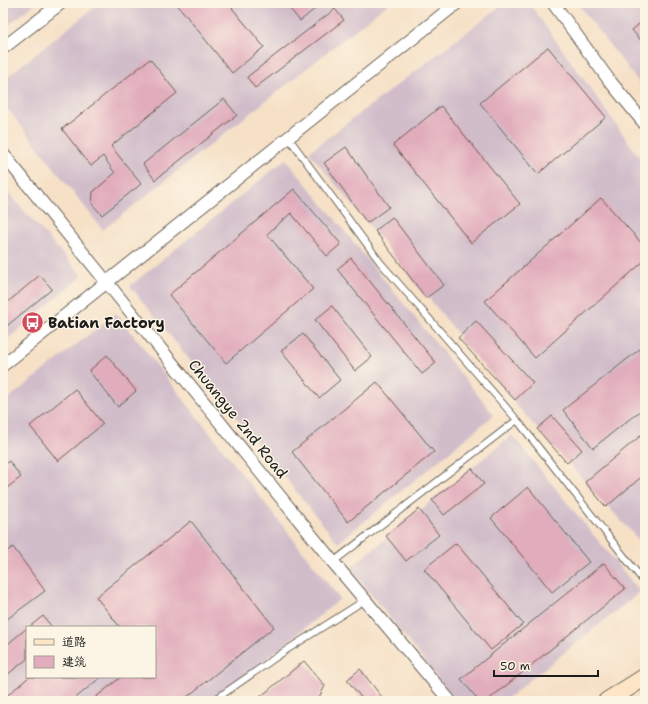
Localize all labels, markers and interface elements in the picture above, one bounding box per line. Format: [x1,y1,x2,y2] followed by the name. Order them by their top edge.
[19,310,45,336] bus stop icon: Batian Factory
[48,313,165,333] place label: Batian Factory
[184,355,293,483] street label: Chuangye 2nd Road
[26,626,156,678] legend
[62,634,86,650] text: 道路
[494,652,598,678] scale bar
[62,654,86,670] text: 建筑
[500,658,530,674] text: 50 m

